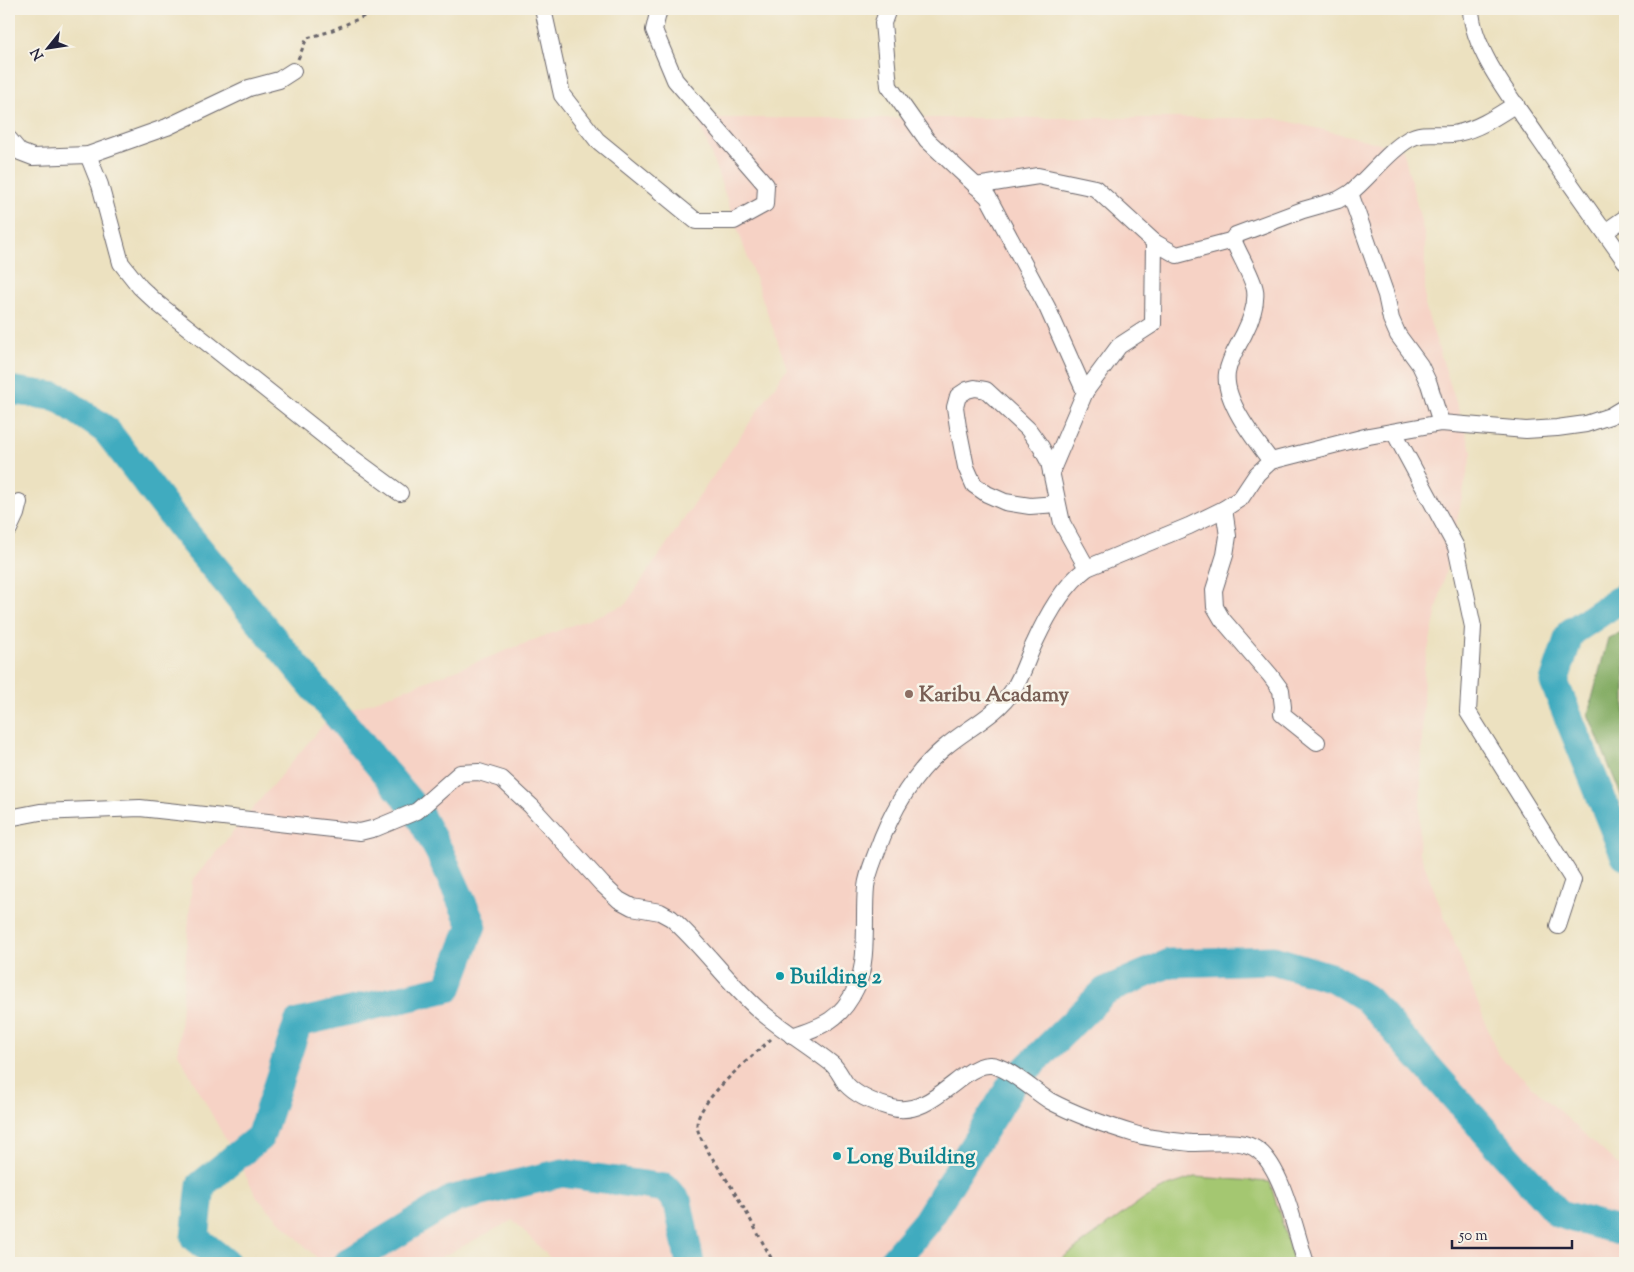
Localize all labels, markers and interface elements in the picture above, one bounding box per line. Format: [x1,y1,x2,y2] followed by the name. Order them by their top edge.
[22,22,72,72] north arrow
[27,44,50,63] text: N
[919,681,1069,711] place label: Karibu Acadamy
[903,688,915,700] marker: Karibu Acadamy
[790,963,882,993] place label: Building 2
[774,970,786,982] marker: Building 2
[847,1143,976,1173] place label: Long Building
[831,1150,843,1162] marker: Long Building
[1452,1217,1572,1249] scale bar
[1458,1226,1488,1247] text: 50 m

